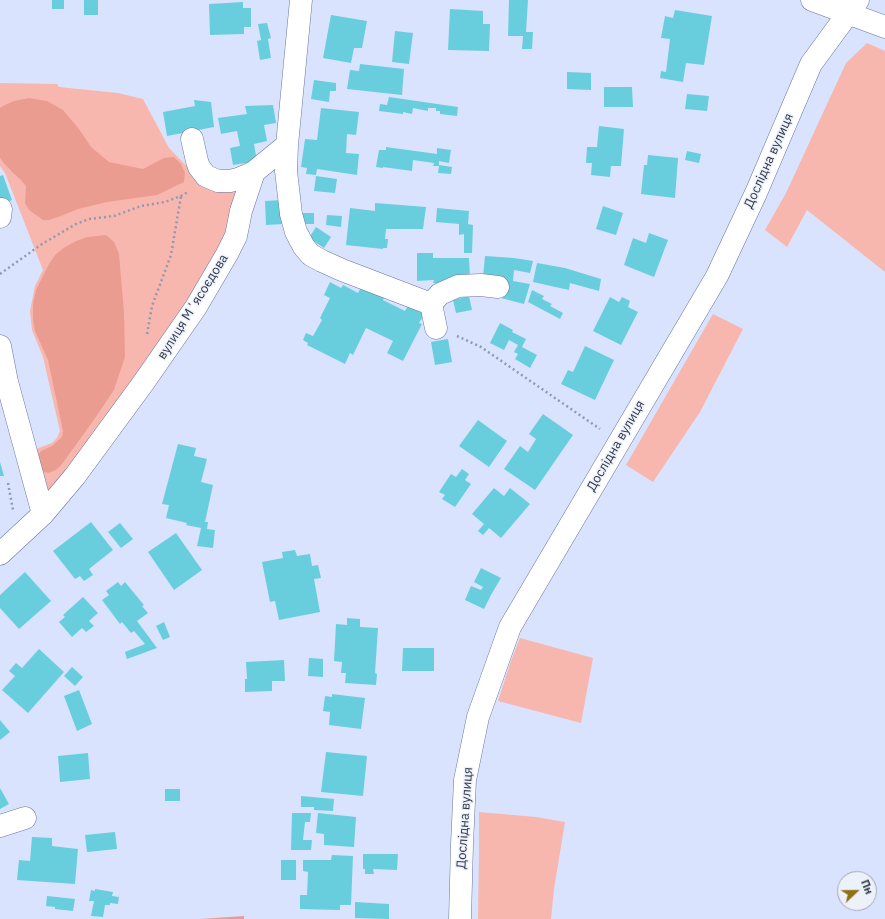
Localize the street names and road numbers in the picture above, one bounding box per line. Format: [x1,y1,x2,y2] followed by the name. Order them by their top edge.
[741,111,797,211] street label: Дослідна вулиця
[154,252,232,362] street label: вулиця Мʼясоєдова
[584,398,648,494] street label: Дослідна вулиця
[454,766,476,870] street label: Дослідна вулиця

